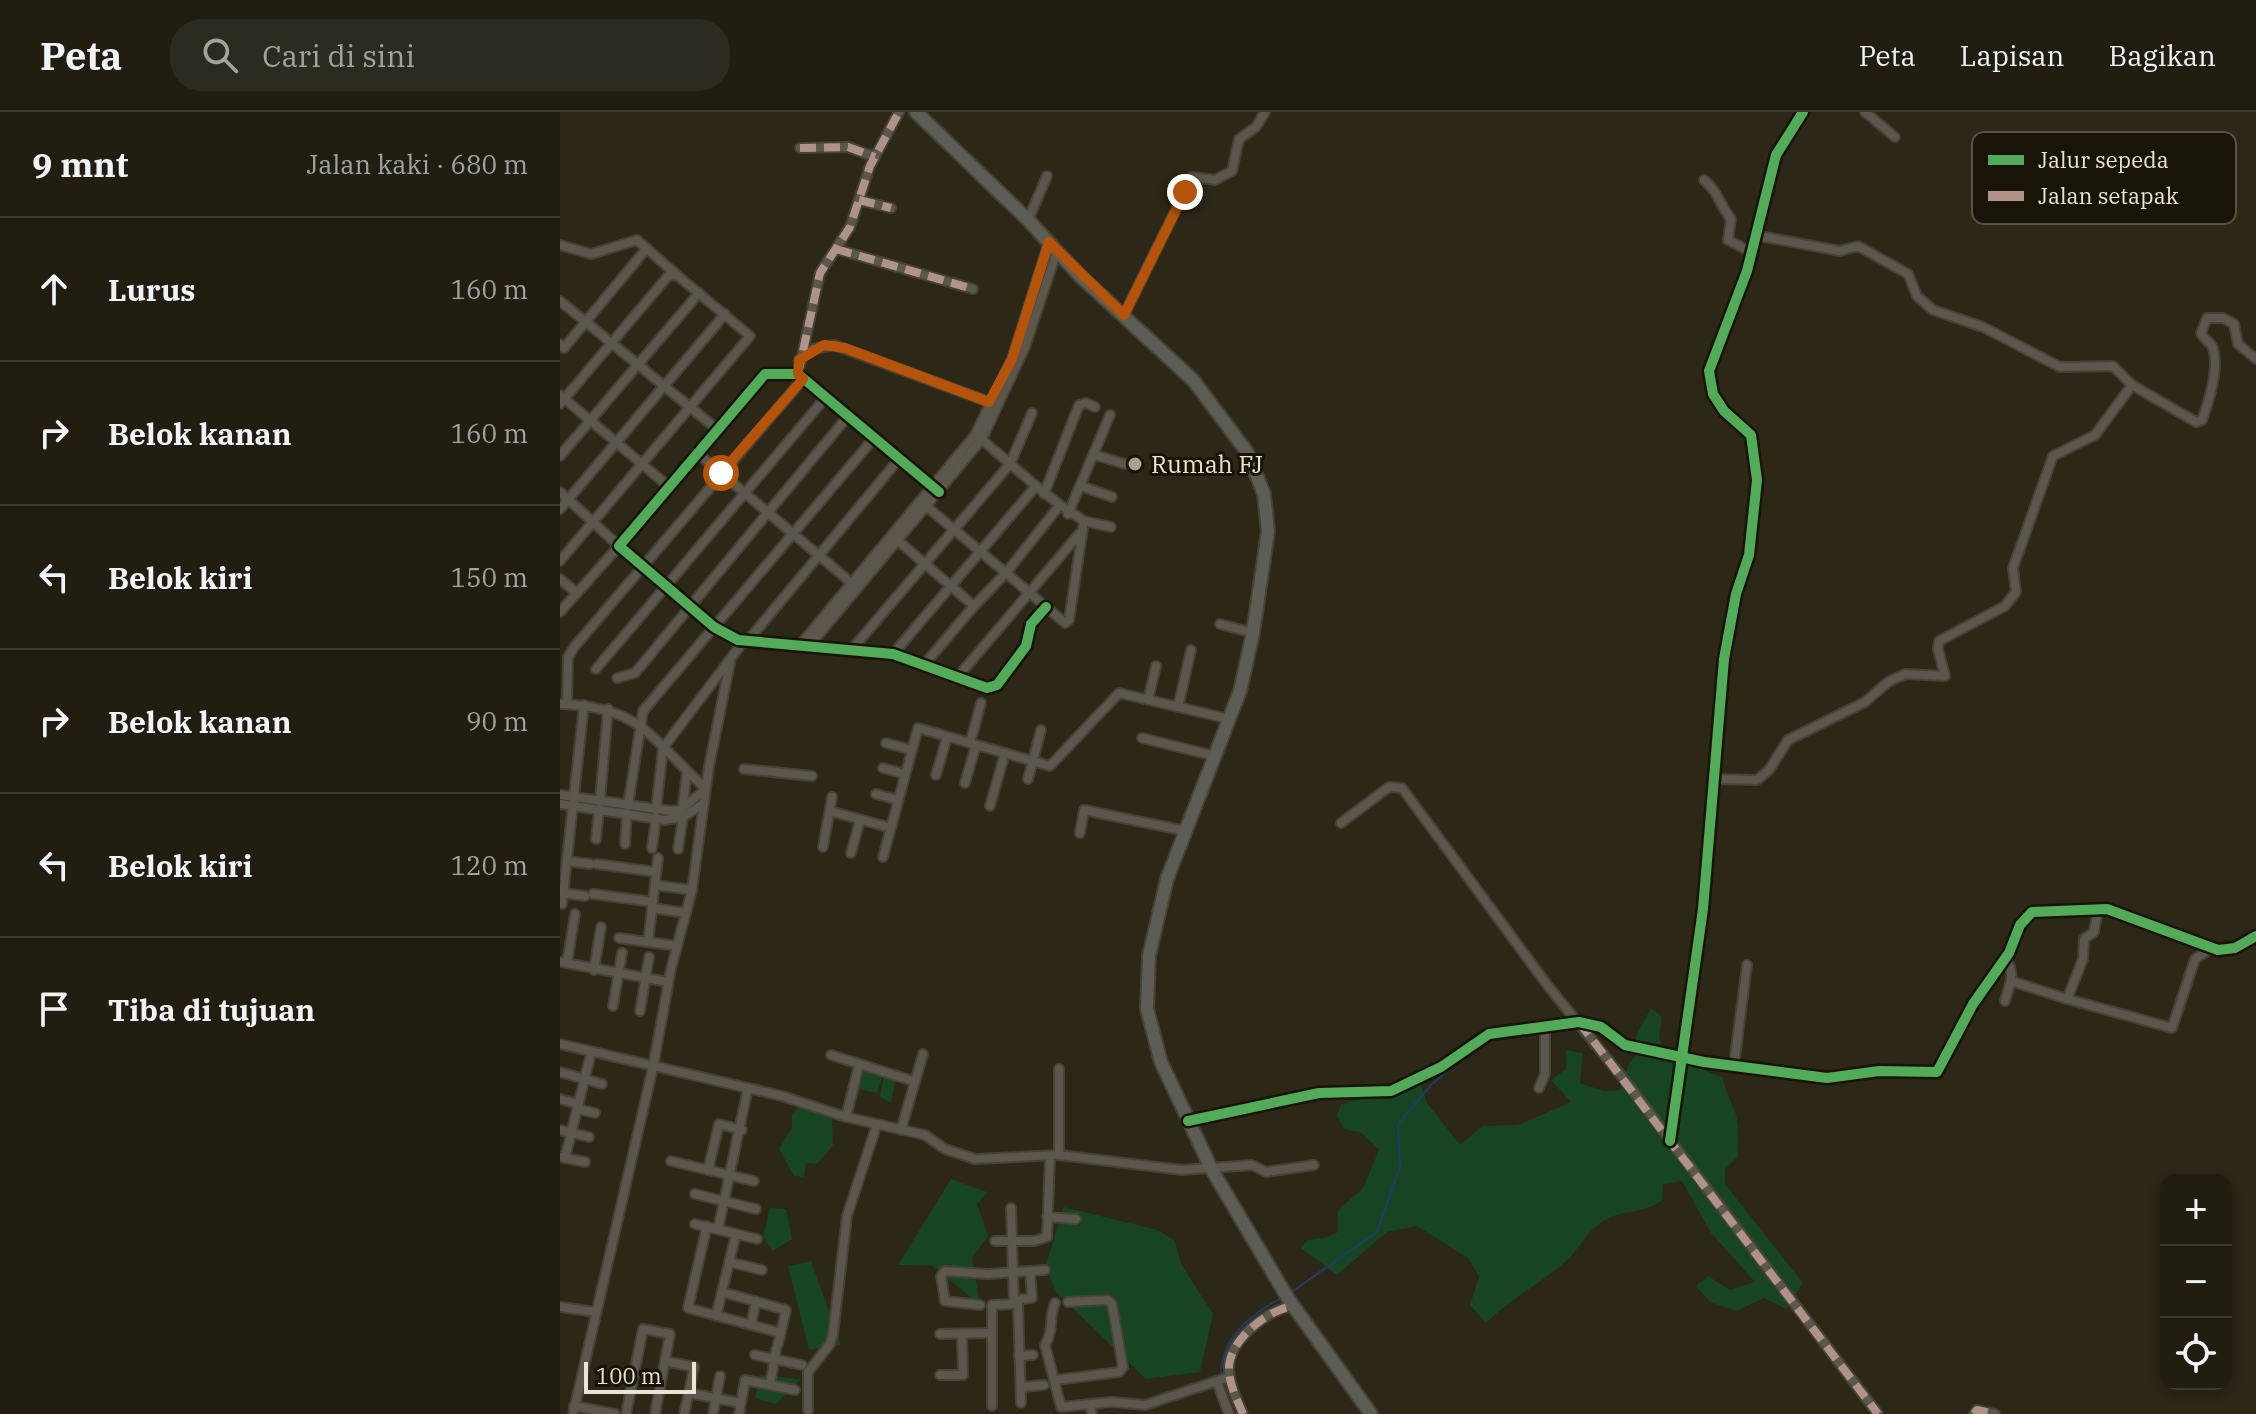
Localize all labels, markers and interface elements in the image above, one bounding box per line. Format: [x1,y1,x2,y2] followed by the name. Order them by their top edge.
[170,19,730,91] search box
[40,31,122,80] text: Peta
[198,33,242,77] icon: search
[262,36,415,75] text: Cari di sini
[1859,37,1916,74] text: Peta
[1960,37,2065,74] text: Lapisan
[2109,37,2216,74] text: Bagikan
[1972,132,2236,224] legend
[32,142,129,186] text: 9 mnt
[2038,145,2169,174] text: Jalur sepeda
[307,147,528,181] text: Jalan kaki · 680 m
[1167,174,1203,210] route end
[2038,181,2179,210] text: Jalan setapak
[32,267,76,311] icon: ahead
[108,270,196,309] text: Lurus
[450,272,528,306] text: 160 m
[32,411,76,455] icon: right
[108,414,292,453] text: Belok kanan
[450,416,528,450] text: 160 m
[1151,448,1263,480] place label: Rumah FJ
[703,455,739,491] route start
[1126,455,1144,473] marker: Rumah FJ
[32,555,76,599] icon: left
[108,558,253,597] text: Belok kiri
[450,560,528,594] text: 150 m
[32,699,76,743] icon: right
[108,702,292,741] text: Belok kanan
[466,704,528,738] text: 90 m
[32,843,76,887] icon: left
[108,846,253,885] text: Belok kiri
[450,848,528,882] text: 120 m
[32,987,76,1031] icon: arrive
[108,990,315,1029] text: Tiba di tujuan
[2160,1174,2232,1390] map controls
[2160,1174,2232,1246] button: +
[2160,1246,2232,1318] button: −
[2160,1318,2232,1390] button: locate
[584,1358,696,1394] scale bar
[596,1361,662,1390] text: 100 m

